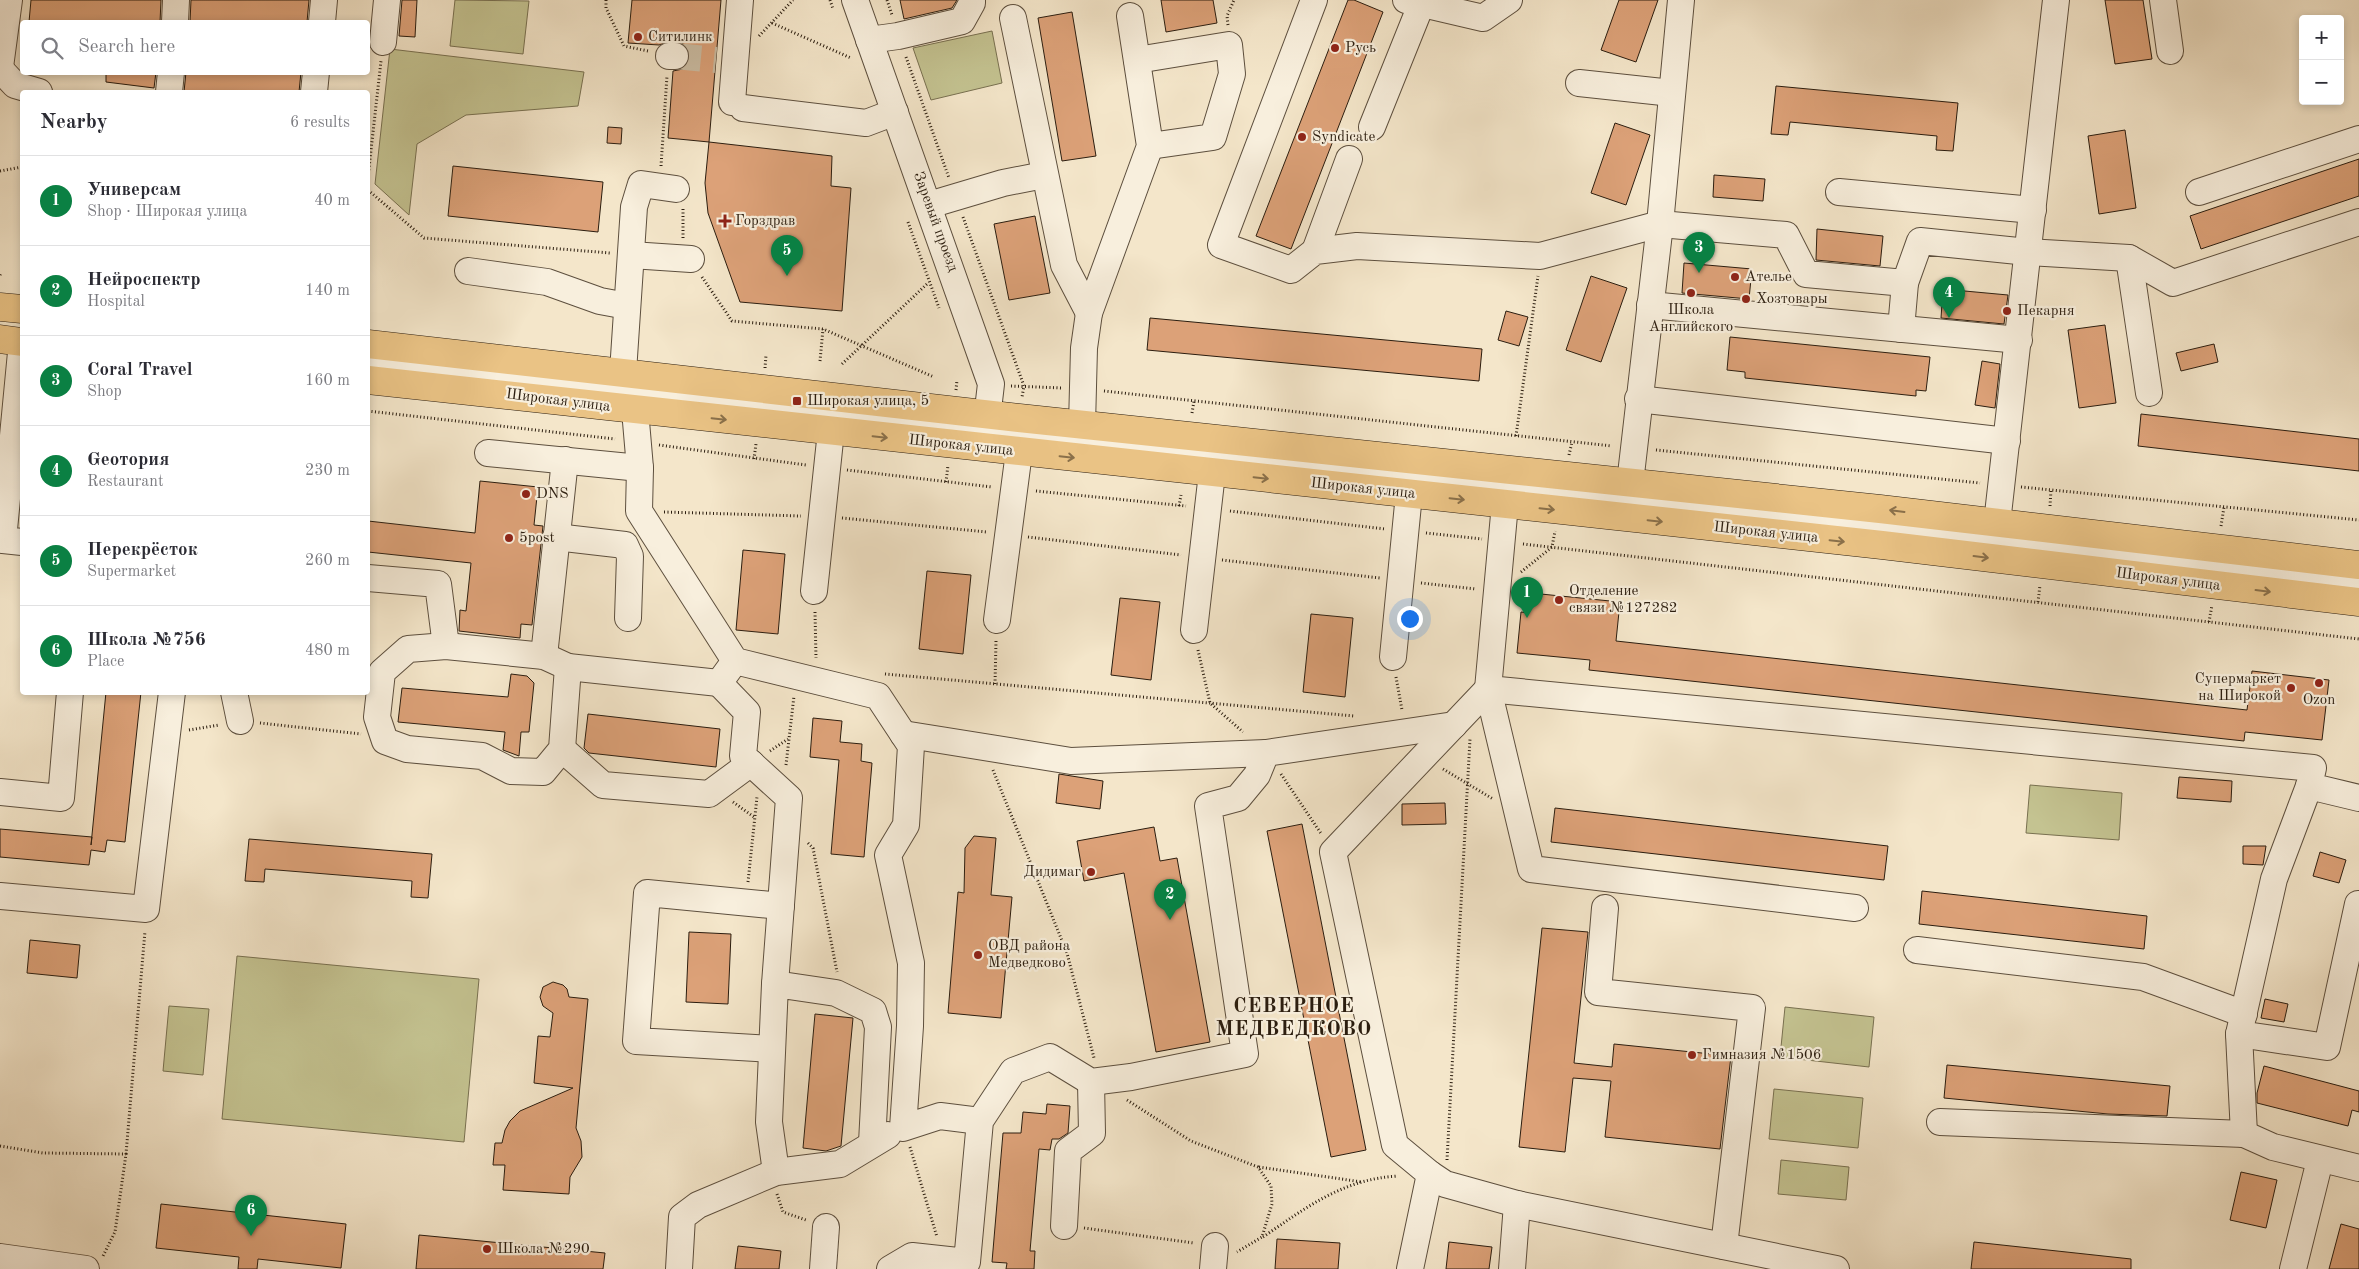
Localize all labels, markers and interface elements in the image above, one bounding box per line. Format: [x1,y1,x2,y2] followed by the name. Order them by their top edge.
[2299,15,2344,105] map controls
[2299,15,2344,60] button: +
[20,20,370,75] search box
[648,30,713,45] place label: Ситилинк
[632,31,644,43] marker: Ситилинк
[38,34,66,62] icon: search
[78,38,175,57] text: Search here
[1345,41,1376,56] place label: Русь
[1329,42,1341,54] marker: Русь
[2299,60,2344,105] button: −
[40,112,108,133] text: Nearby
[290,115,350,131] text: 6 results
[1312,130,1375,145] place label: Syndicate
[1296,131,1308,143] marker: Syndicate
[910,170,960,275] street label: Заревый проезд
[87,181,181,200] text: Универсам
[51,193,61,209] text: 1
[314,193,350,209] text: 40 m
[87,204,247,220] text: Shop · Широкая улица
[735,214,795,229] place label: Горздрав
[719,215,731,227] marker: Горздрав
[1683,232,1715,273] pin: 3
[771,235,803,276] pin: 5
[1745,270,1792,285] place label: Ателье
[87,271,201,290] text: Нейроcпектр
[1729,271,1741,283] marker: Ателье
[1933,277,1965,318] pin: 4
[51,283,61,299] text: 2
[305,283,350,299] text: 140 m
[1685,287,1697,299] marker: Школа Английского
[1756,292,1828,307] place label: Хозтовары
[1740,293,1752,305] marker: Хозтовары
[87,294,145,310] text: Hospital
[1649,303,1733,335] place label: Школа Английского
[2017,304,2075,319] place label: Пекарня
[2001,305,2013,317] marker: Пекарня
[87,361,193,380] text: Coral Travel
[51,373,61,389] text: 3
[305,373,350,389] text: 160 m
[87,384,122,400] text: Shop
[505,387,612,415] street label: Широкая улица
[807,394,929,409] place label: Широкая улица, 5
[791,395,803,407] marker: Широкая улица, 5
[711,414,727,424] one-way arrow
[872,432,888,442] one-way arrow
[908,433,1015,459] street label: Широкая улица
[87,451,169,470] text: Gеотория
[1059,452,1075,462] one-way arrow
[51,463,61,479] text: 4
[305,463,350,479] text: 230 m
[1252,473,1268,483] one-way arrow
[87,474,164,490] text: Restaurant
[1310,476,1417,502] street label: Широкая улица
[536,487,569,502] place label: DNS
[520,488,532,500] marker: DNS
[1449,495,1465,504] one-way arrow
[1539,504,1555,514] one-way arrow
[1889,506,1905,516] one-way arrow
[1646,516,1662,526] one-way arrow
[1713,520,1820,546] street label: Широкая улица
[519,531,555,546] place label: 5post
[503,532,515,544] marker: 5post
[1829,536,1845,546] one-way arrow
[87,541,198,560] text: Перекрёсток
[1972,552,1988,562] one-way arrow
[51,553,61,569] text: 5
[305,553,350,569] text: 260 m
[87,564,176,580] text: Supermarket
[2115,566,2222,594] street label: Широкая улица
[1511,577,1543,618] pin: 1
[1569,584,1678,616] place label: Отделение связи №127282
[2254,586,2270,596] one-way arrow
[1553,594,1565,606] marker: Отделение связи №127282
[1397,606,1423,632] your location
[87,631,206,650] text: Школа №756
[51,643,61,659] text: 6
[305,643,350,659] text: 480 m
[87,654,124,670] text: Place
[2195,672,2281,704] place label: Супермаркет на Широкой
[2313,677,2325,689] marker: Ozon
[2285,682,2297,694] marker: Супермаркет на Широкой
[2303,693,2335,708] place label: Ozon
[1024,865,1081,880] place label: Дидимаг
[1085,866,1097,878] marker: Дидимаг
[1154,879,1186,920] pin: 2
[988,939,1071,971] place label: ОВД района Медведково
[972,949,984,961] marker: ОВД района Медведково
[1216,997,1372,1040] district label: СЕВЕРНОЕ МЕДВЕДКОВО
[1702,1048,1822,1063] place label: Гимназия №1506
[1686,1049,1698,1061] marker: Гимназия №1506
[235,1195,267,1236] pin: 6
[497,1242,590,1257] place label: Школа №290
[481,1243,493,1255] marker: Школа №290

